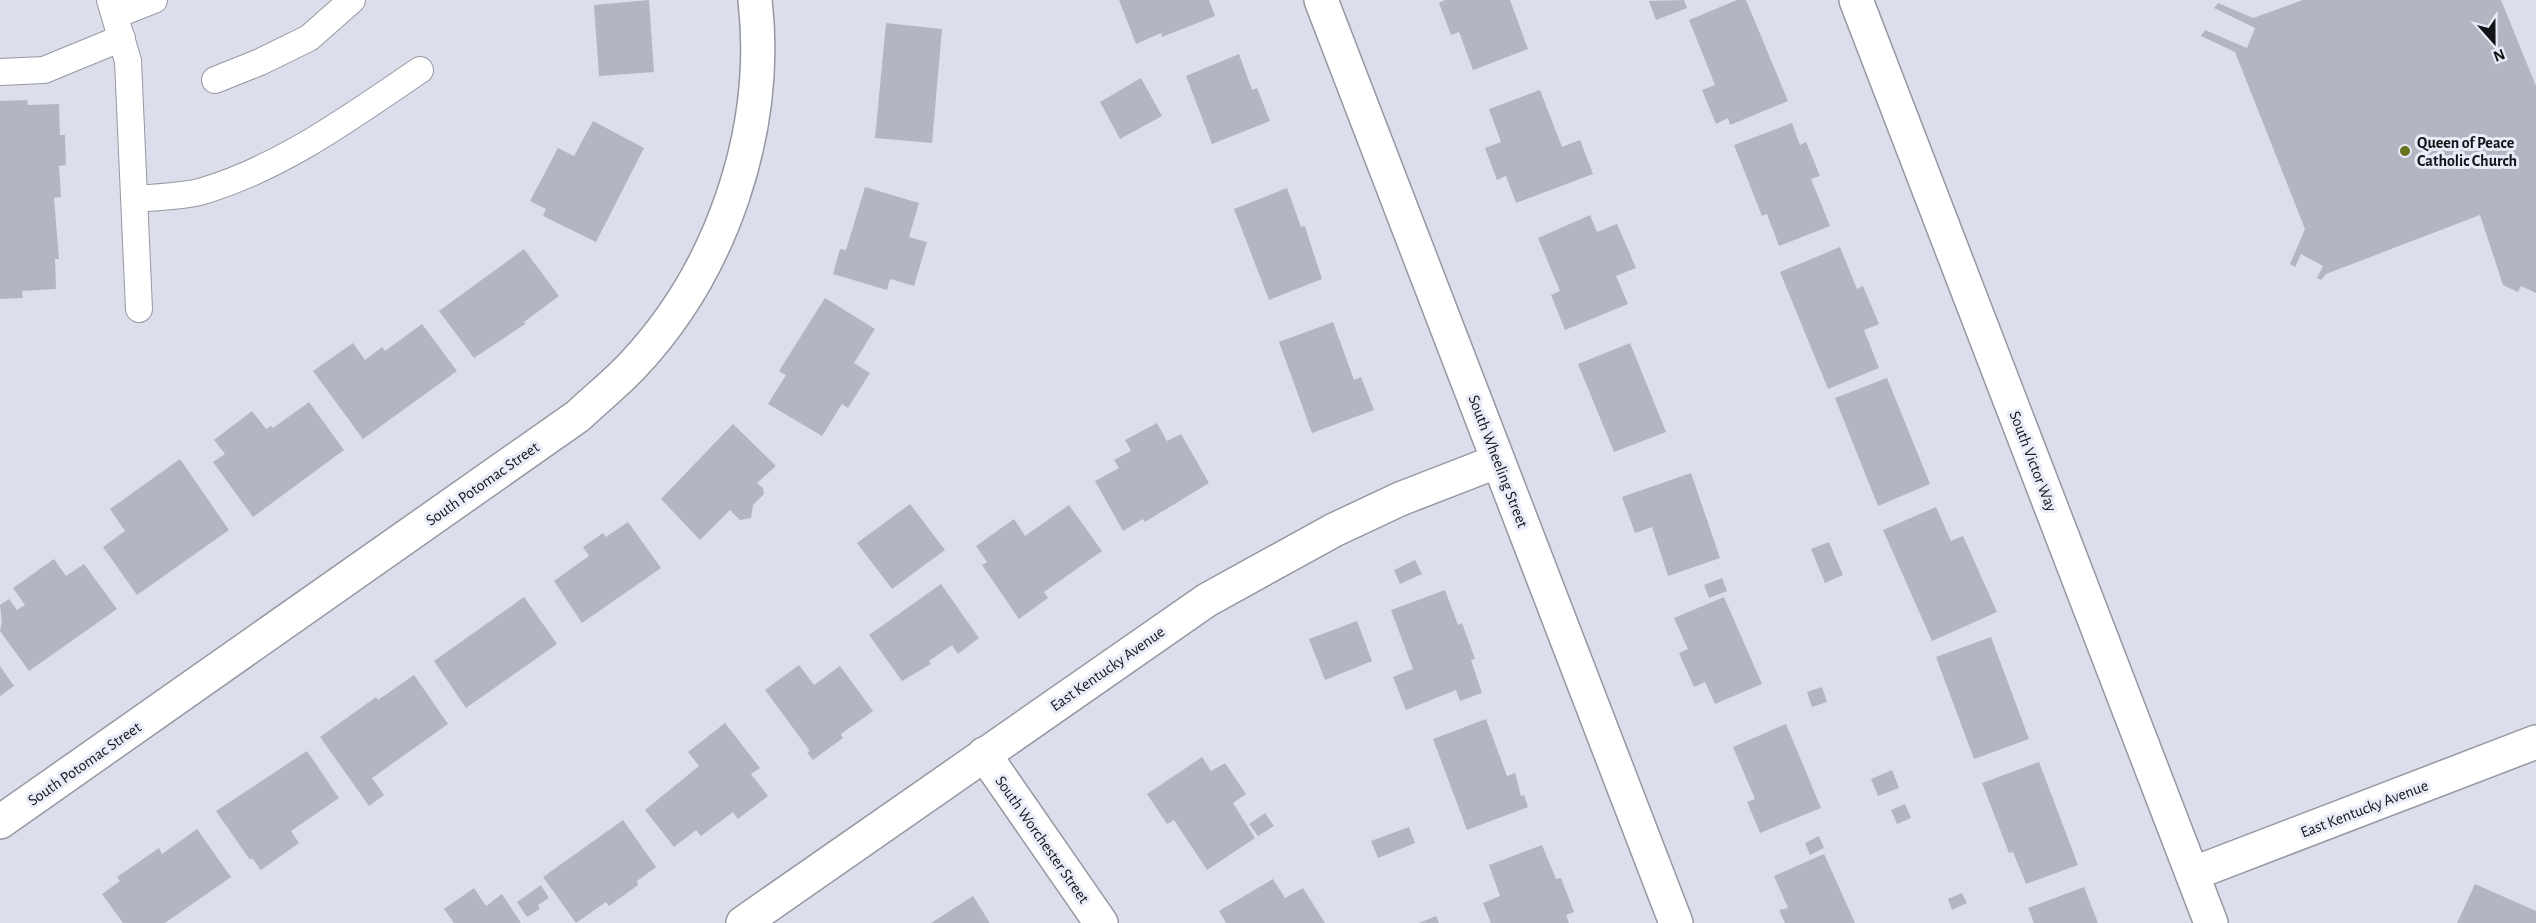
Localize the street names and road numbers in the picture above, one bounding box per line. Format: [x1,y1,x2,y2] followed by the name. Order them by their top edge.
[1465,393,1531,530] street label: South Wheeling Street
[2006,409,2060,514] street label: South Victor Way
[423,439,542,529] street label: South Potomac Street
[1048,623,1168,715] street label: East Kentucky Avenue
[25,719,144,809] street label: South Potomac Street
[992,773,1092,906] street label: South Worchester Street
[2298,777,2431,842] street label: East Kentucky Avenue

